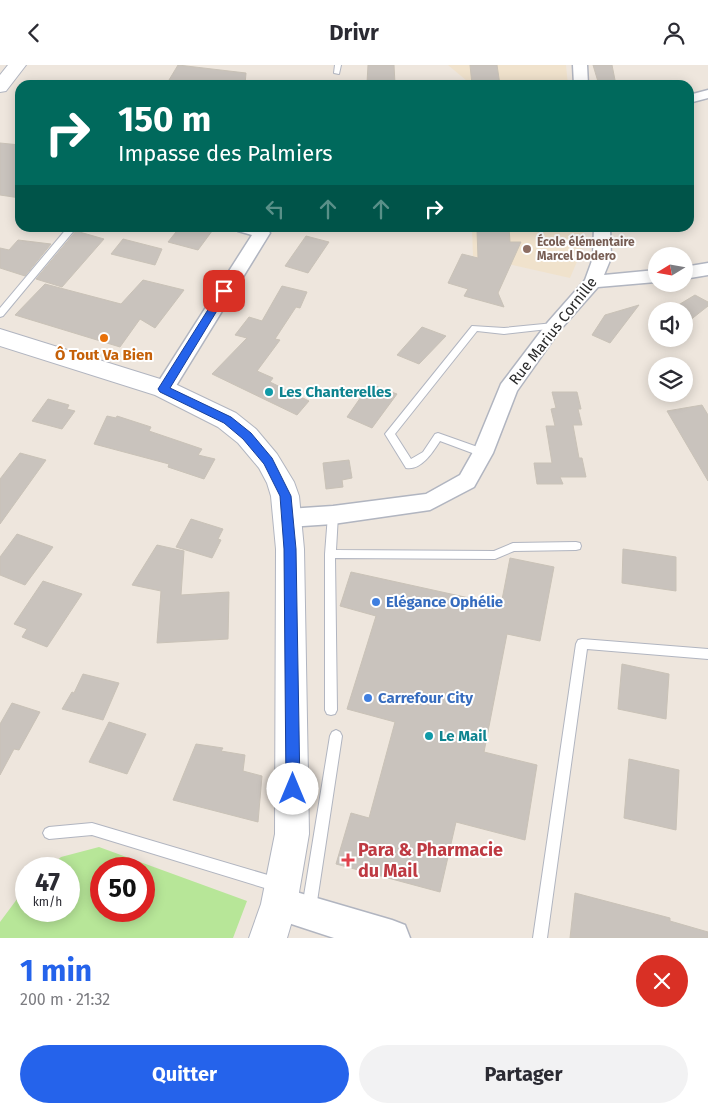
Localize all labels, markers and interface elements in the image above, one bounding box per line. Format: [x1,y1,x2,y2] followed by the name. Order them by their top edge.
[20,19,48,47] icon: back
[329,19,379,46] text: Drivr
[660,19,688,47] icon: person
[118,98,211,140] text: 150 m
[35,100,100,165] icon: right
[118,140,333,167] text: Impasse des Palmiers
[261,195,289,223] icon: left
[314,195,342,223] icon: ahead
[367,195,395,223] icon: ahead
[420,195,448,223] icon: right
[537,233,635,263] place label: École élémentaire Marcel Dodero
[521,243,533,255] marker: École élémentaire Marcel Dodero
[648,247,692,293] north arrow
[648,247,693,402] map controls
[203,270,245,312] pin
[505,273,601,389] street label: Rue Marius Cornille
[210,277,238,305] icon: arrive
[648,302,693,347] button: sound
[98,332,110,344] marker: Ô Tout Va Bien
[55,346,153,364] place label: Ô Tout Va Bien
[648,357,693,402] button: layers
[279,383,391,401] place label: Les Chanterelles
[263,386,275,398] marker: Les Chanterelles
[386,593,503,611] place label: Elégance Ophélie
[370,596,382,608] marker: Elégance Ophélie
[378,689,473,707] place label: Carrefour City
[362,692,374,704] marker: Carrefour City
[439,727,487,745] place label: Le Mail
[423,730,435,742] marker: Le Mail
[266,762,318,814] position arrow
[358,839,503,882] place label: Para & Pharmacie du Mail
[342,854,354,866] marker: Para & Pharmacie du Mail
[90,857,155,922] speed limit sign: 50
[35,868,60,898] text: 47
[33,895,62,909] text: km/h
[20,953,92,989] text: 1 min
[636,955,688,1007] button: close
[20,990,110,1009] text: 200 m · 21:32
[20,1045,349,1103] button: Quitter
[359,1045,688,1103] button: Partager

